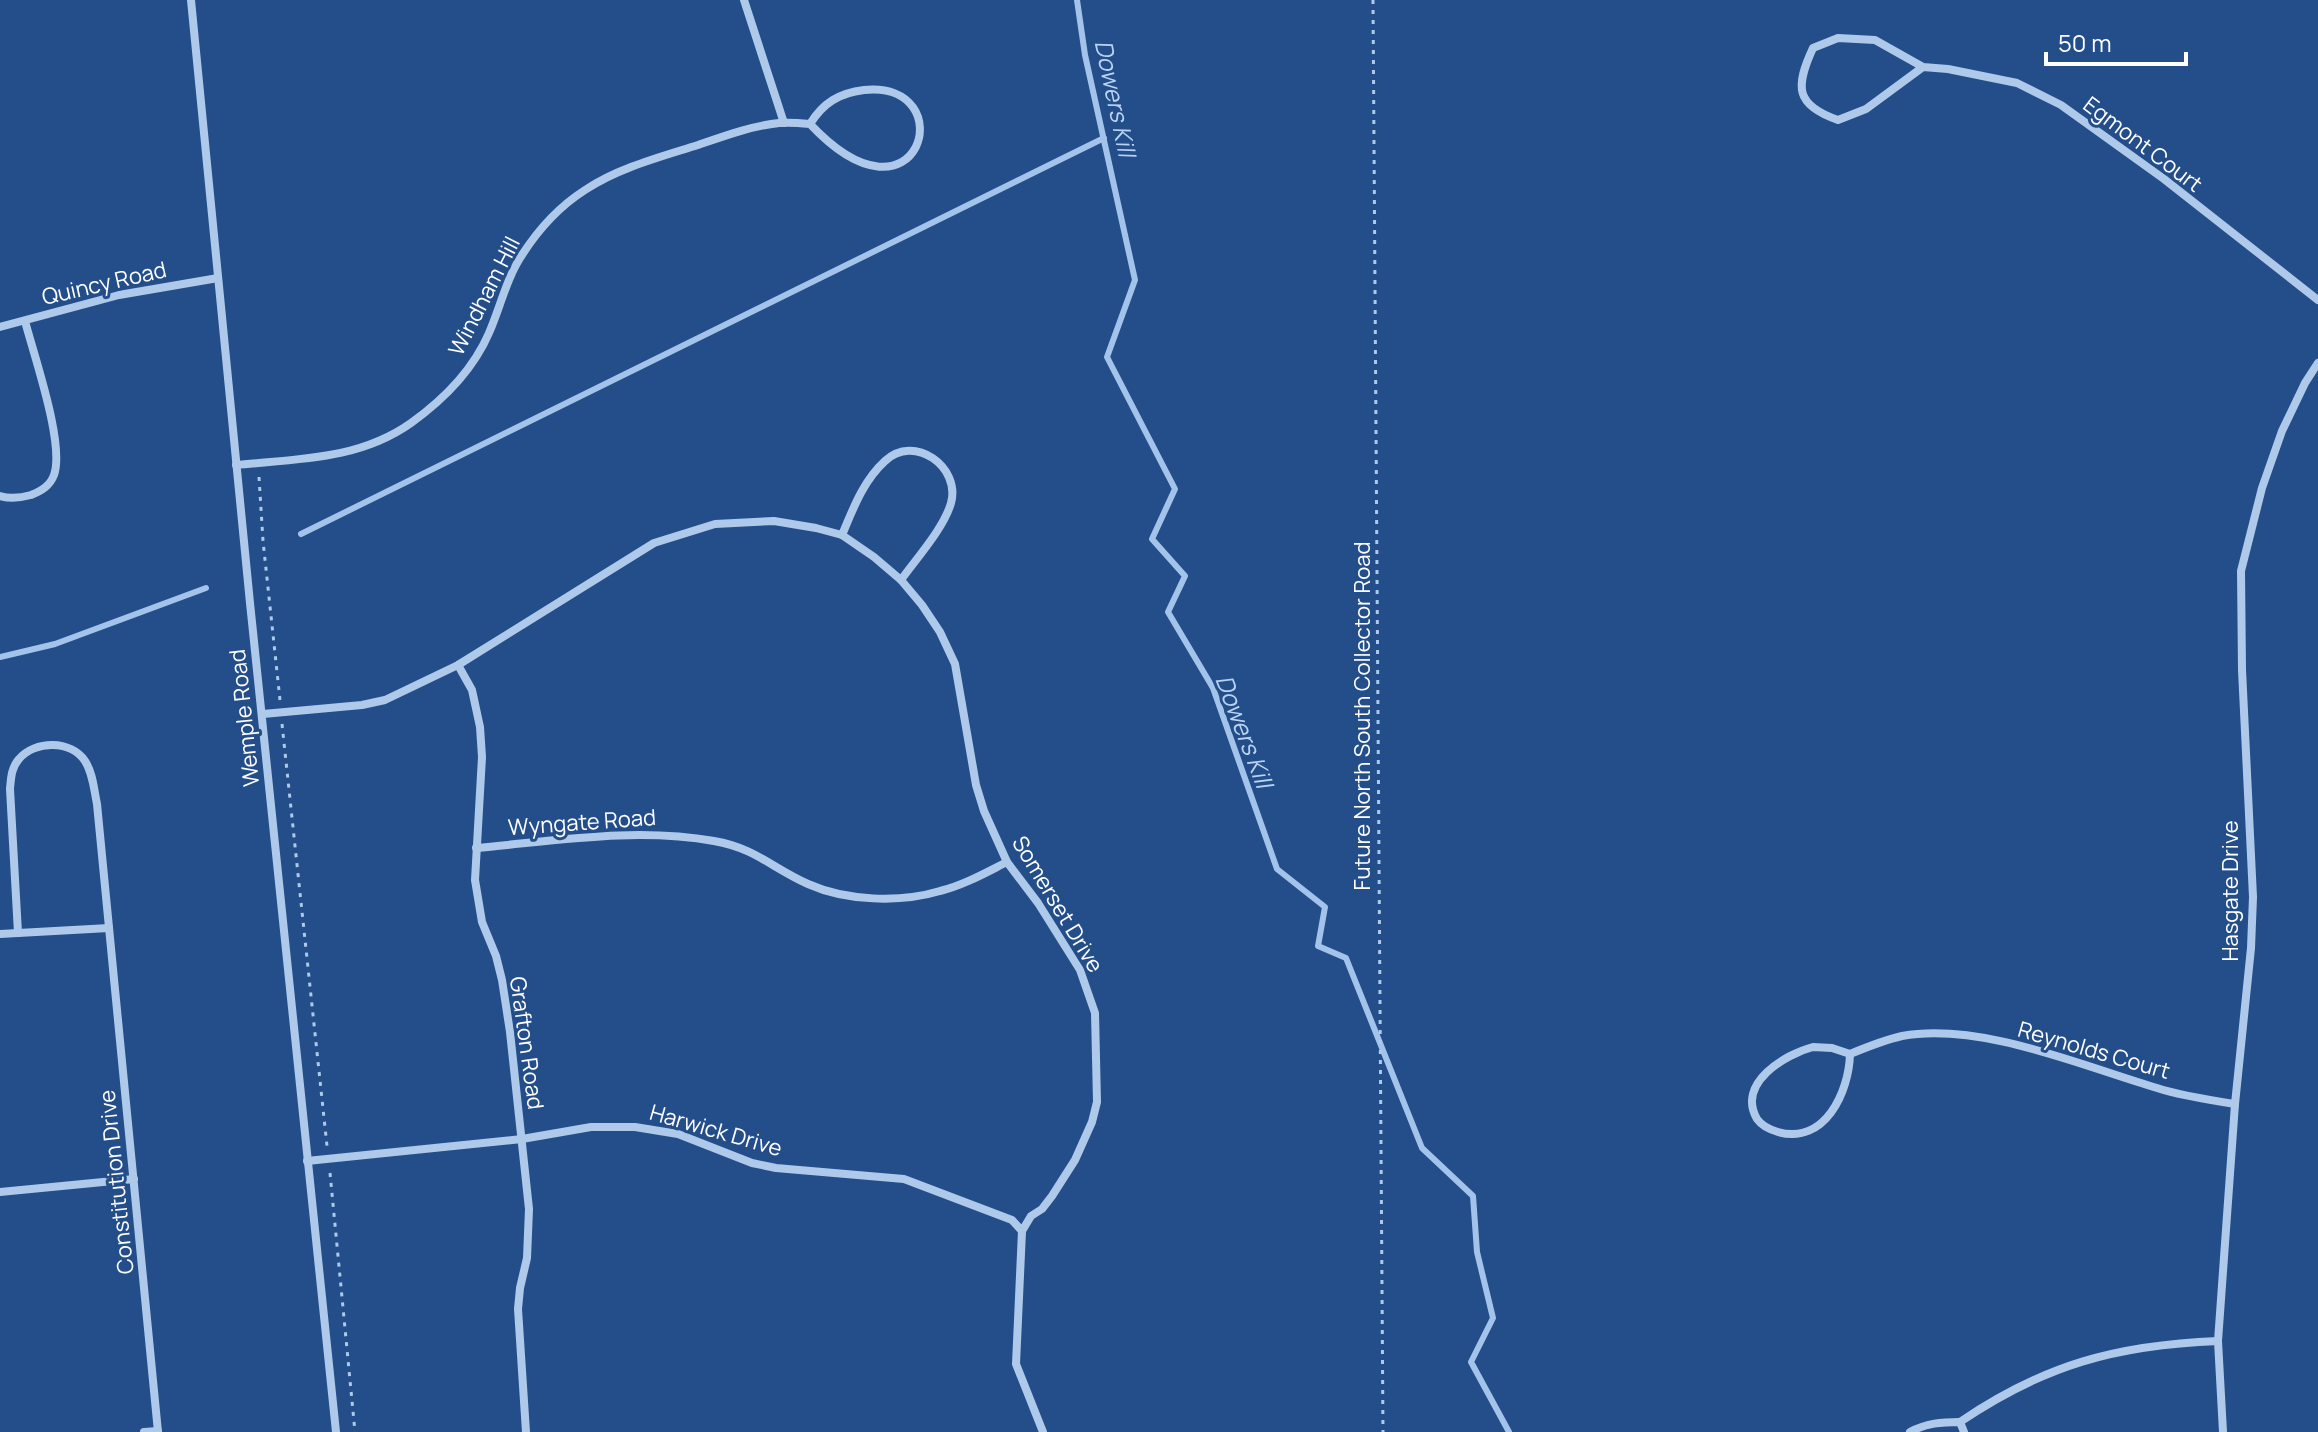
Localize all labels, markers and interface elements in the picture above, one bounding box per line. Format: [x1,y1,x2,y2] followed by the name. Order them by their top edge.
[2046,16,2186,66] scale bar
[2058,26,2112,59] text: 50 m
[1088,37,1145,163] water label: Dowers Kill
[2077,89,2209,199] street label: Egmont Court
[441,231,527,361] street label: Windham Hill
[39,254,169,312] street label: Quincy Road
[1347,541,1377,891] street label: Future North South Collector Road
[222,648,266,788] street label: Wemple Road
[1208,670,1283,795] water label: Dowers Kill
[507,802,657,842] street label: Wyngate Road
[2215,820,2245,962] street label: Hasgate Drive
[1005,830,1111,978] street label: Somerset Drive
[503,975,551,1111] street label: Grafton Road
[2014,1014,2174,1086] street label: Reynolds Court
[91,1088,141,1276] street label: Constitution Drive
[646,1097,786,1163] street label: Harwick Drive

